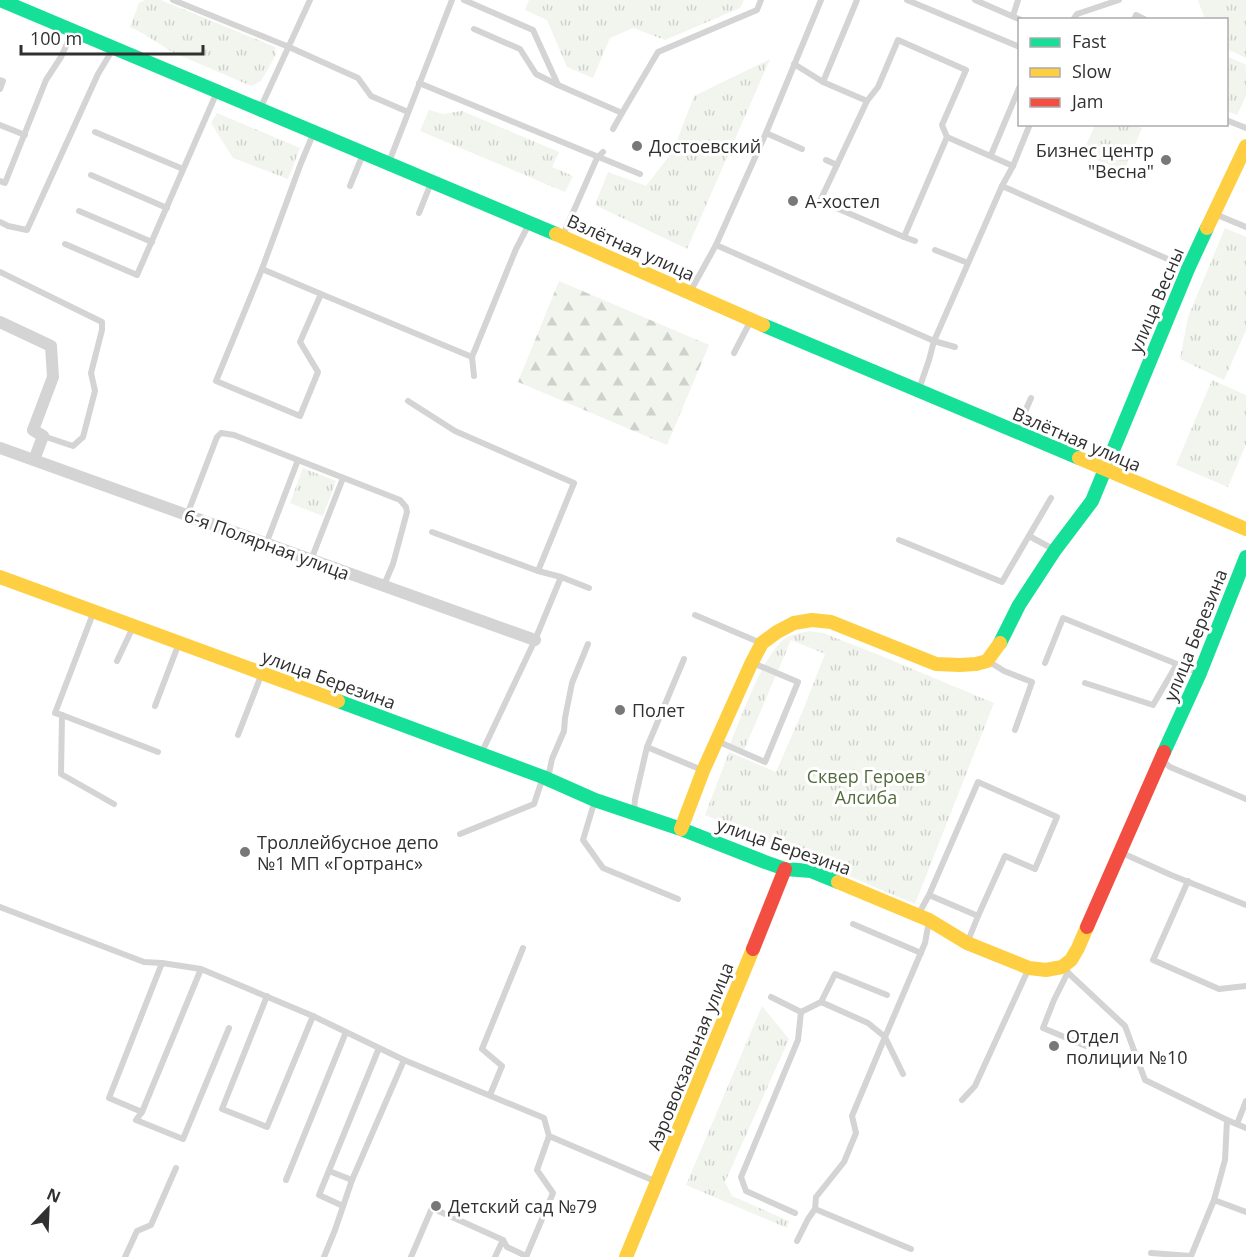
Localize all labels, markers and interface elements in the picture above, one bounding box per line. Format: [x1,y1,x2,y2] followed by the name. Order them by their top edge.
[21,18,202,56] scale bar
[1018,18,1228,126] legend
[30,26,82,50] text: 100 m
[1072,29,1106,53] text: Fast
[1072,59,1111,83] text: Slow
[1070,89,1104,113] text: Jam
[649,134,761,158] place label: Достоевский
[1036,138,1154,183] place label: Бизнес центр "Весна"
[630,139,644,153] marker: Достоевский
[1159,153,1173,167] marker: Бизнес центр "Весна"
[805,189,880,213] place label: А-хостел
[786,194,800,208] marker: А-хостел
[563,208,699,286] street label: Взлётная улица
[1123,244,1189,356] street label: улица Весны
[1009,401,1145,477] street label: Взлётная улица
[181,503,353,585] street label: 6-я Полярная улица
[1158,565,1232,705] street label: улица Березина
[259,644,399,714] street label: улица Березина
[632,698,685,722] place label: Полет
[613,703,627,717] marker: Полет
[807,764,925,809] park label: Сквер Героев Алсиба
[714,812,854,880] street label: улица Березина
[257,830,439,875] place label: Троллейбусное депо №1 МП «Гортранс»
[238,845,252,859] marker: Троллейбусное депо №1 МП «Гортранс»
[641,959,739,1153] street label: Аэровокзальная улица
[1066,1024,1187,1069] place label: Отдел полиции №10
[1047,1039,1061,1053] marker: Отдел полиции №10
[18,1179,78,1239] north arrow
[44,1183,64,1208] text: N
[448,1194,597,1218] place label: Детский сад №79
[429,1199,443,1213] marker: Детский сад №79

